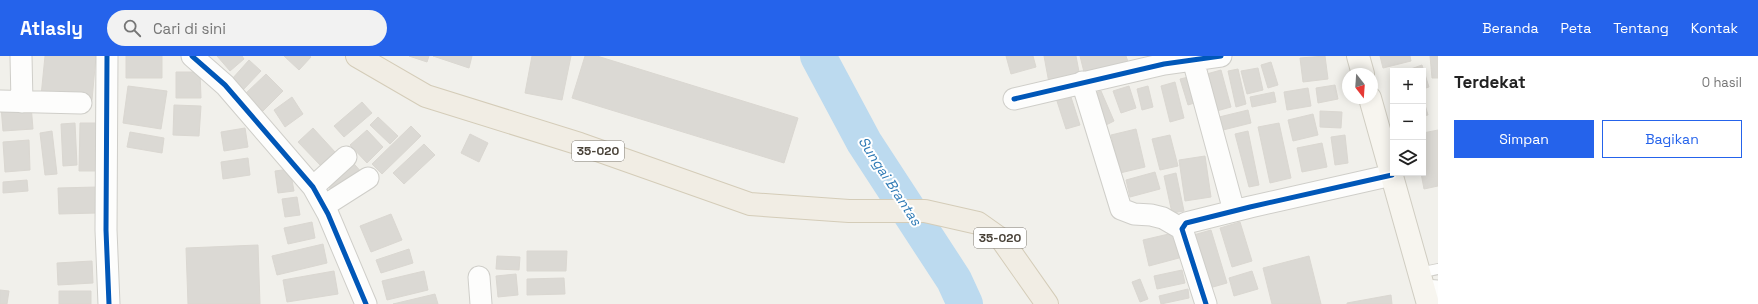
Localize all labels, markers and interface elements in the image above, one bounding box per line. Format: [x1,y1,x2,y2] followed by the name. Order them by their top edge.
[107,10,387,46] search box
[20,16,83,41] text: Atlasly
[121,17,143,39] icon: search
[153,19,226,38] text: Cari di sini
[1482,19,1539,37] text: Beranda
[1561,19,1591,37] text: Peta
[1613,19,1669,37] text: Tentang
[1691,19,1738,37] text: Kontak
[1342,68,1378,104] north arrow
[1390,68,1426,176] map controls
[1390,68,1426,104] button: +
[1454,71,1526,93] text: Terdekat
[1702,74,1742,91] text: 0 hasil
[1390,104,1426,140] button: −
[1454,120,1594,158] button: Simpan
[1602,120,1742,158] button: Bagikan
[855,133,926,229] water label: Sungai Brantas
[1390,140,1426,176] button: layers
[572,141,624,161] road number: 35-020
[974,228,1026,248] road number: 35-020

